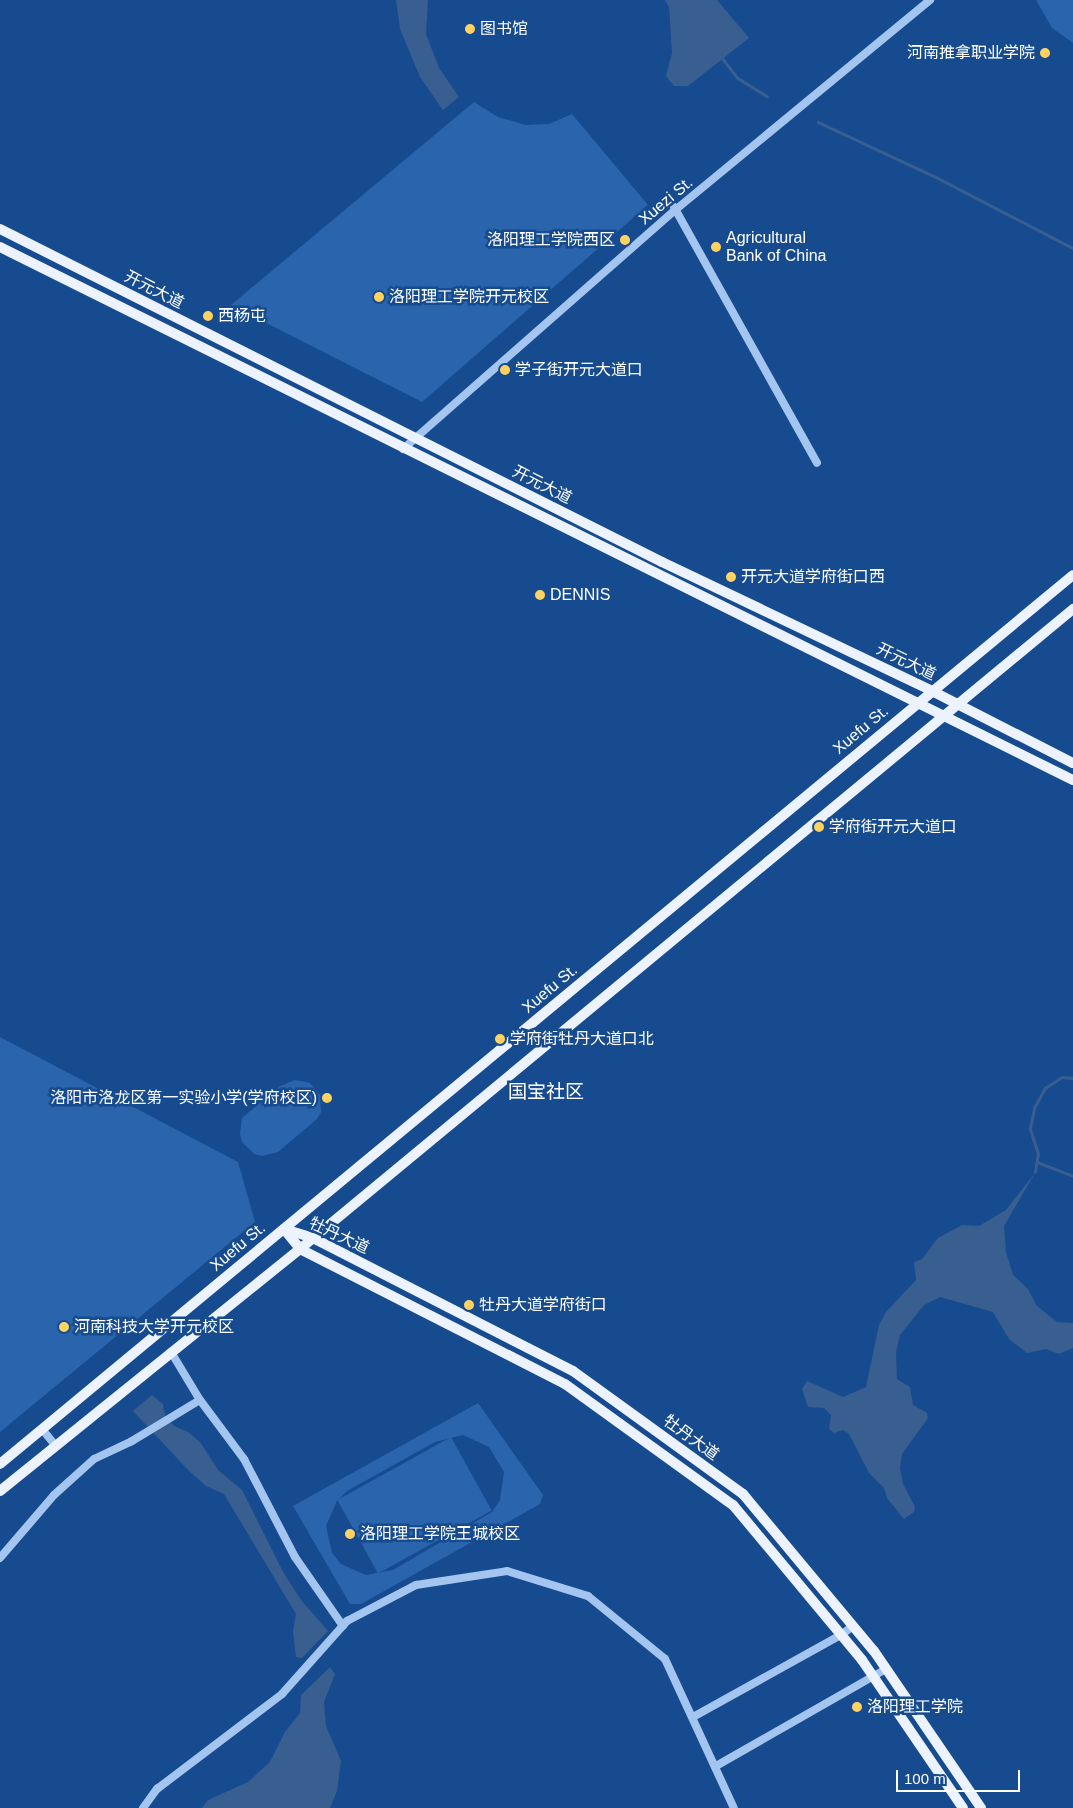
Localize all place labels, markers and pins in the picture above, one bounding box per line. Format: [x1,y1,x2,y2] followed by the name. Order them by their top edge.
[480,19,528,39] place label: 图书馆
[464,23,476,35] marker: 图书馆
[907,43,1035,63] place label: 河南推拿职业学院
[1039,47,1051,59] marker: 河南推拿职业学院
[726,228,827,266] place label: Agricultural Bank of China
[487,230,615,250] place label: 洛阳理工学院西区
[619,234,631,246] marker: 洛阳理工学院西区
[710,241,722,253] marker: Agricultural Bank of China
[389,287,549,307] place label: 洛阳理工学院开元校区
[373,291,385,303] marker: 洛阳理工学院开元校区
[218,306,266,326] place label: 西杨屯
[202,310,214,322] marker: 西杨屯
[515,360,643,380] place label: 学子街开元大道口
[499,364,511,376] marker: 学子街开元大道口
[741,567,885,587] place label: 开元大道学府街口西
[725,571,737,583] marker: 开元大道学府街口西
[550,585,610,605] place label: DENNIS
[534,589,546,601] marker: DENNIS
[829,817,957,837] place label: 学府街开元大道口
[813,821,825,833] marker: 学府街开元大道口
[510,1029,654,1049] place label: 学府街牡丹大道口北
[494,1033,506,1045] marker: 学府街牡丹大道口北
[50,1088,317,1108] place label: 洛阳市洛龙区第一实验小学(学府校区)
[321,1092,333,1104] marker: 洛阳市洛龙区第一实验小学(学府校区)
[479,1295,607,1315] place label: 牡丹大道学府街口
[463,1299,475,1311] marker: 牡丹大道学府街口
[74,1317,234,1337] place label: 河南科技大学开元校区
[58,1321,70,1333] marker: 河南科技大学开元校区
[360,1524,520,1544] place label: 洛阳理工学院王城校区
[344,1528,356,1540] marker: 洛阳理工学院王城校区
[867,1697,963,1717] place label: 洛阳理工学院
[851,1701,863,1713] marker: 洛阳理工学院

